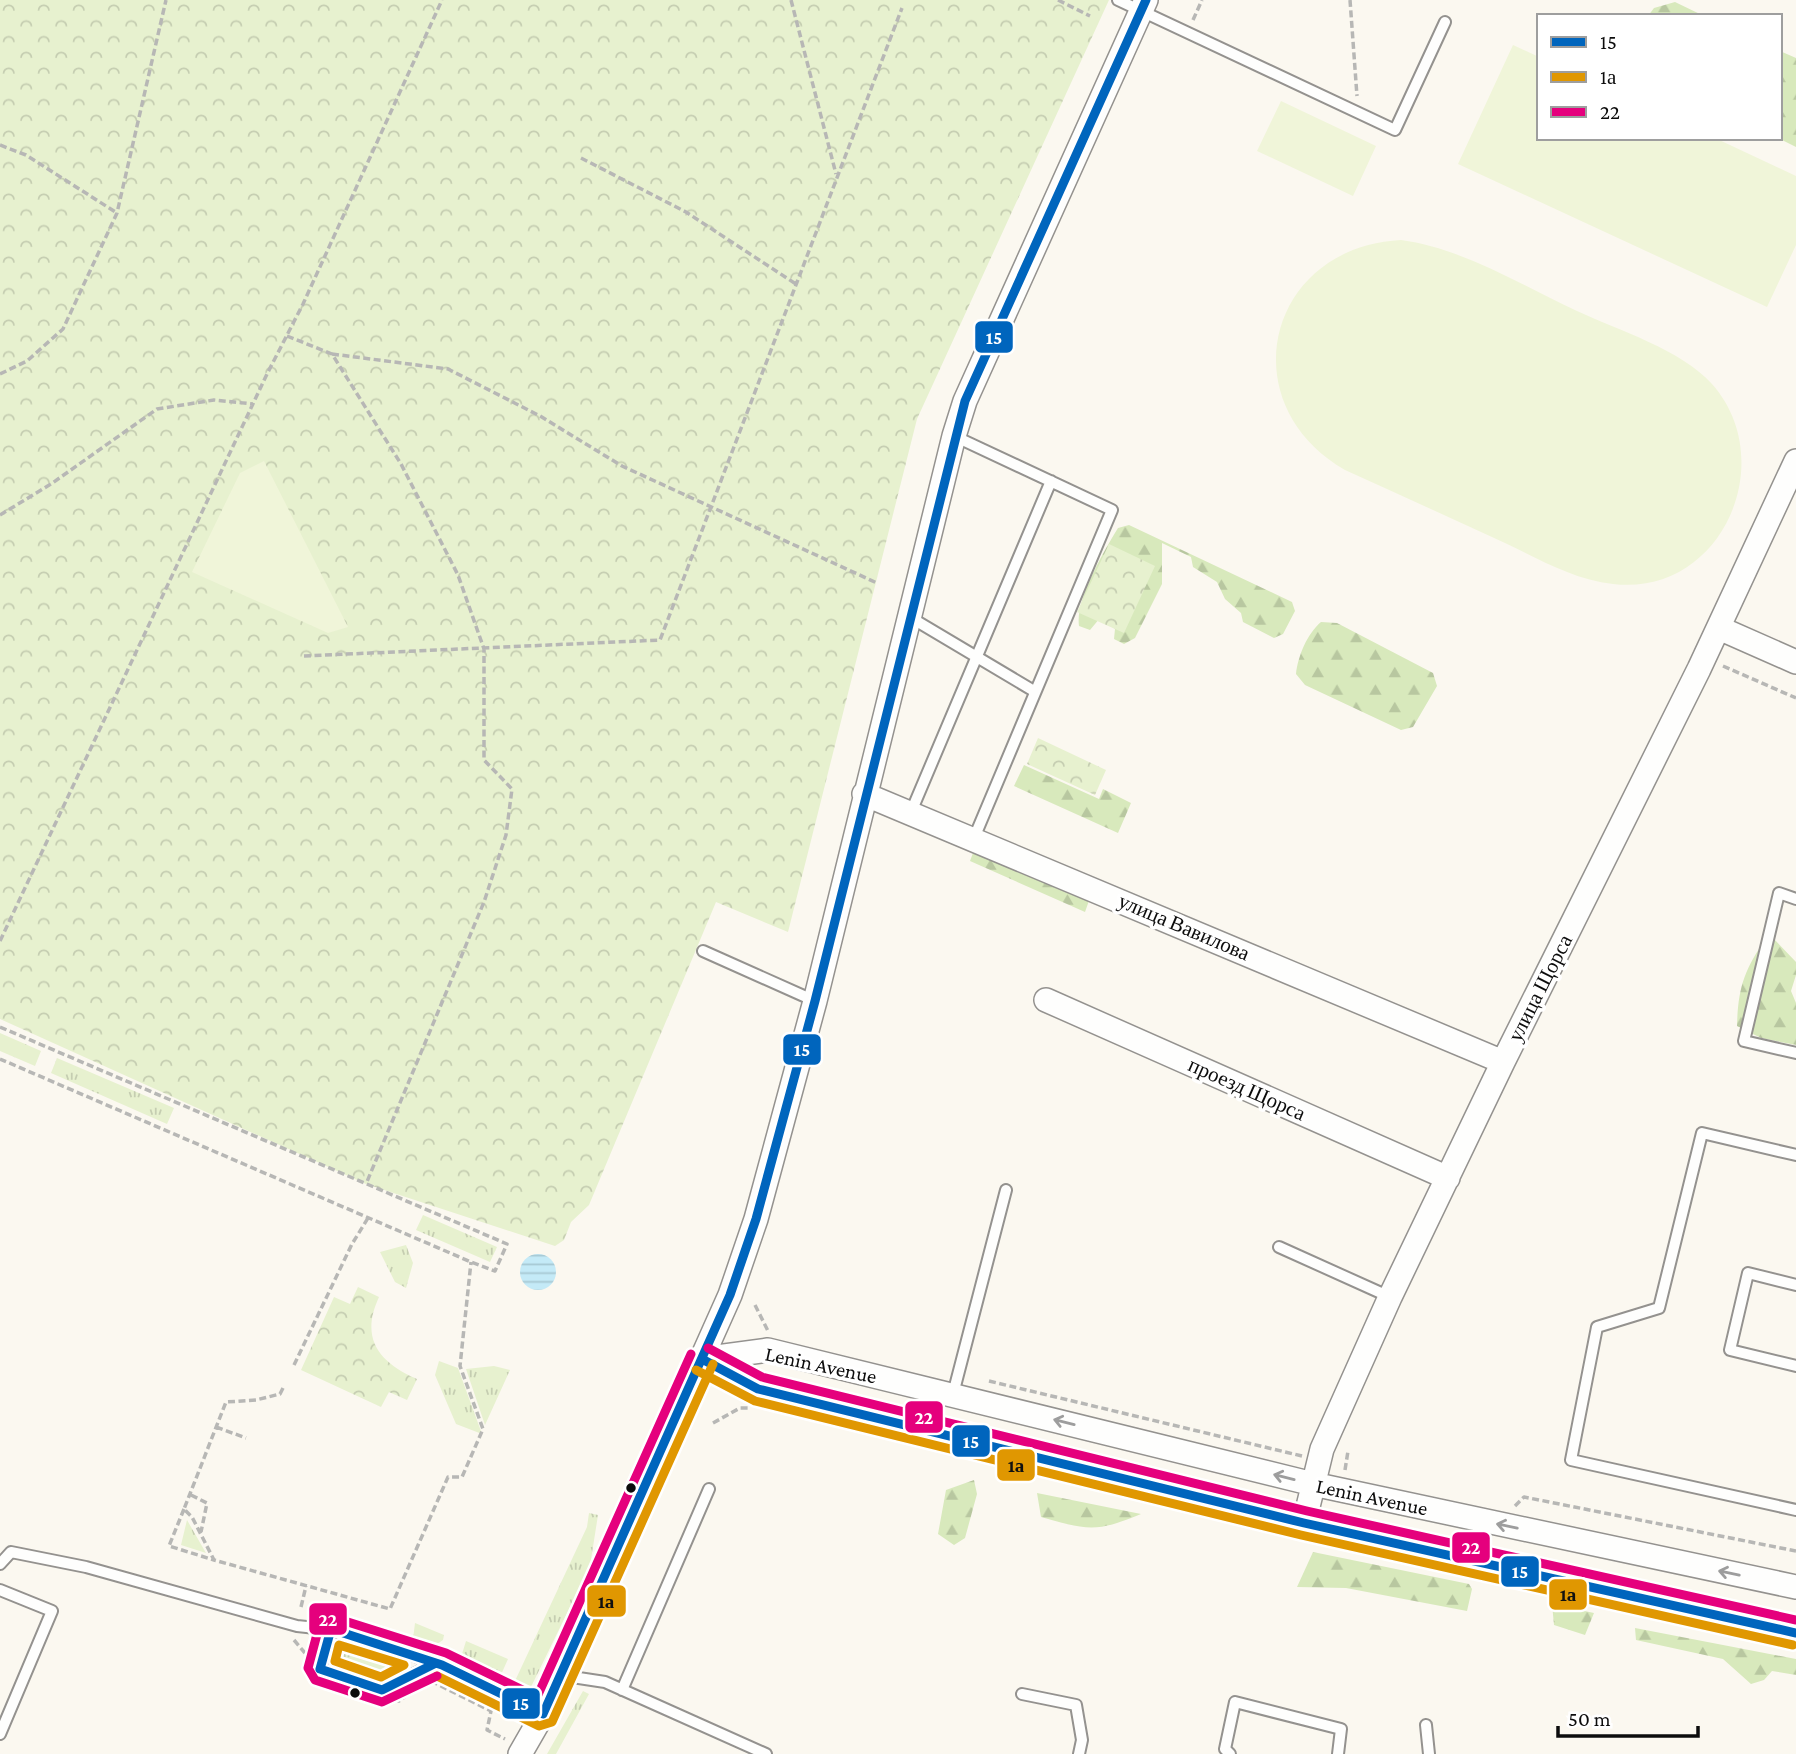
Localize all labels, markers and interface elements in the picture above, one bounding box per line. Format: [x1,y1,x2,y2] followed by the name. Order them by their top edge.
[1537,14,1782,140] legend
[1600,30,1617,54] text: 15
[1600,65,1617,89] text: 1а
[1600,100,1620,124] text: 22
[974,320,1014,354] line badge: 15
[986,327,1002,348] text: 15
[1115,889,1254,966] street label: улица Вавилова
[1503,930,1578,1046] street label: улица Щорса
[782,1033,822,1066] line badge: 15
[794,1039,810,1060] text: 15
[1185,1052,1310,1126] street label: проезд Щорса
[763,1341,879,1389] street label: Lenin Avenue
[904,1400,944,1434] line badge: 22
[914,1407,934,1428] text: 22
[1053,1415,1076,1428] one-way arrow
[951,1424,991,1458] line badge: 15
[963,1431,979,1452] text: 15
[996,1448,1036,1482] line badge: 1а
[1008,1455,1025,1476] text: 1а
[1273,1470,1296,1483] one-way arrow
[1314,1473,1430,1521] street label: Lenin Avenue
[624,1481,638,1495] unlabelled marker
[1496,1519,1518,1532] one-way arrow
[1451,1531,1491,1564] line badge: 22
[1461,1537,1481,1558] text: 22
[1500,1555,1540,1588] line badge: 15
[1512,1561,1528,1582] text: 15
[1718,1565,1741,1579] one-way arrow
[1548,1578,1588,1611] line badge: 1а
[586,1584,627,1618] line badge: 1а
[1560,1584,1577,1605] text: 1а
[598,1591,615,1612] text: 1а
[308,1602,348,1636] line badge: 22
[318,1609,338,1630] text: 22
[348,1686,362,1700] unlabelled marker
[501,1687,541,1720] line badge: 15
[513,1693,529,1714] text: 15
[1558,1694,1698,1738] scale bar
[1568,1707,1611,1731] text: 50 m

